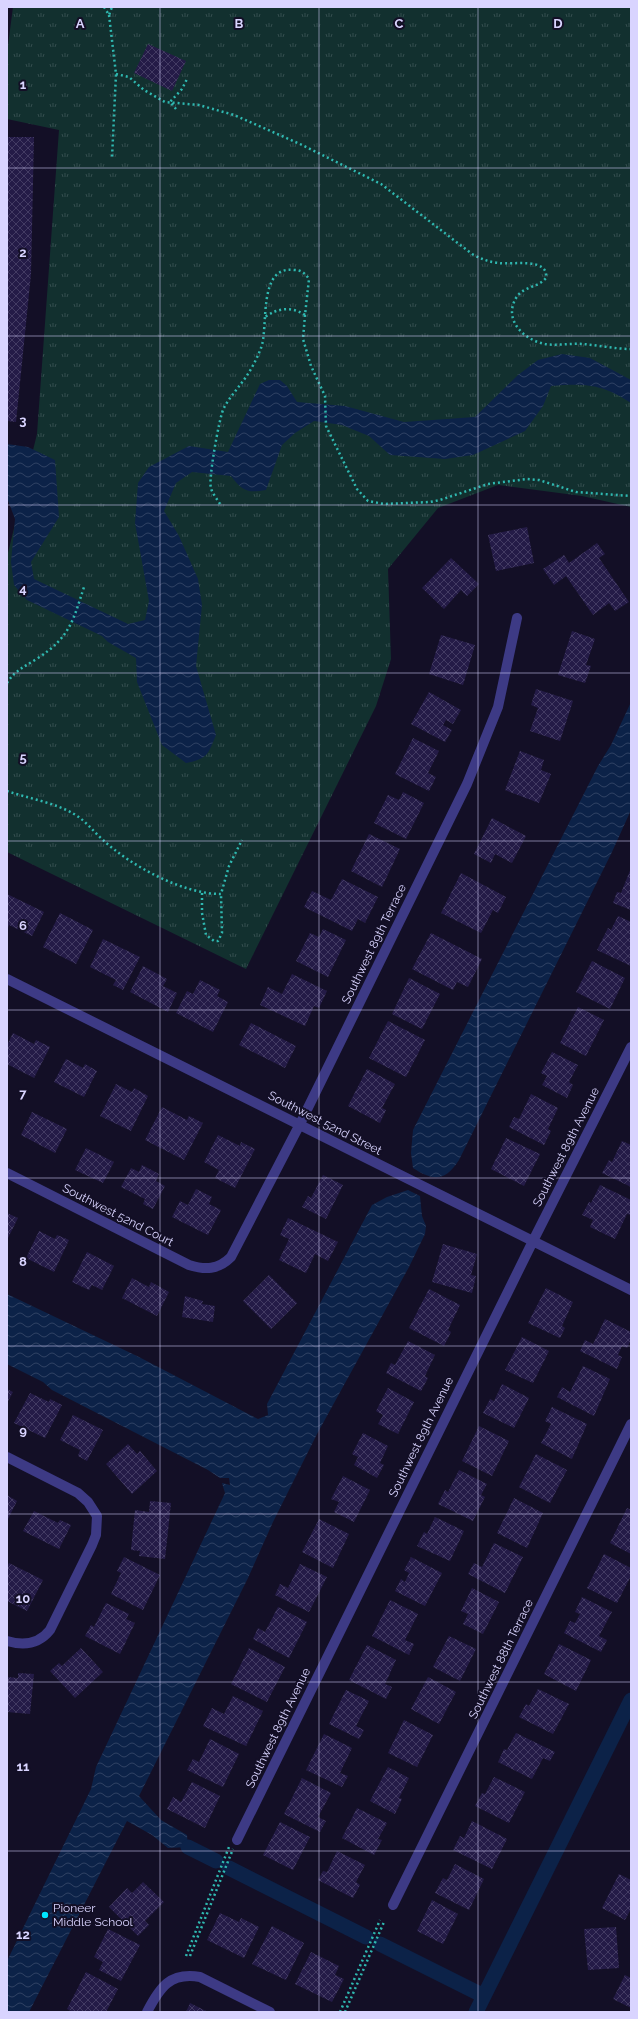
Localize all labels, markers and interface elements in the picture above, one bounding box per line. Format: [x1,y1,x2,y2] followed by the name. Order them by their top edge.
[76,16,85,31] text: A
[235,16,244,31] text: B
[395,16,404,31] text: C
[553,16,563,31] text: D
[20,77,27,92] text: 1
[19,245,27,260] text: 2
[19,413,27,428] text: 3
[19,581,27,596] text: 4
[19,750,27,765] text: 5
[339,882,409,1006] street label: Southwest 89th Terrace
[19,918,27,933] text: 6
[530,1085,602,1209] street label: Southwest 89th Avenue
[19,1086,27,1101] text: 7
[266,1088,384,1158] street label: Southwest 52nd Street
[60,1181,176,1249] street label: Southwest 52nd Court
[19,1254,27,1269] text: 8
[386,1375,456,1499] street label: Southwest 89th Avenue
[19,1423,27,1438] text: 9
[16,1591,30,1606] text: 10
[466,1597,536,1721] street label: Southwest 88th Terrace
[243,1666,313,1790] street label: Southwest 89th Avenue
[17,1759,30,1774] text: 11
[53,1901,134,1929] place label: Pioneer Middle School
[40,1910,50,1920] marker: Pioneer Middle School
[16,1927,30,1942] text: 12

